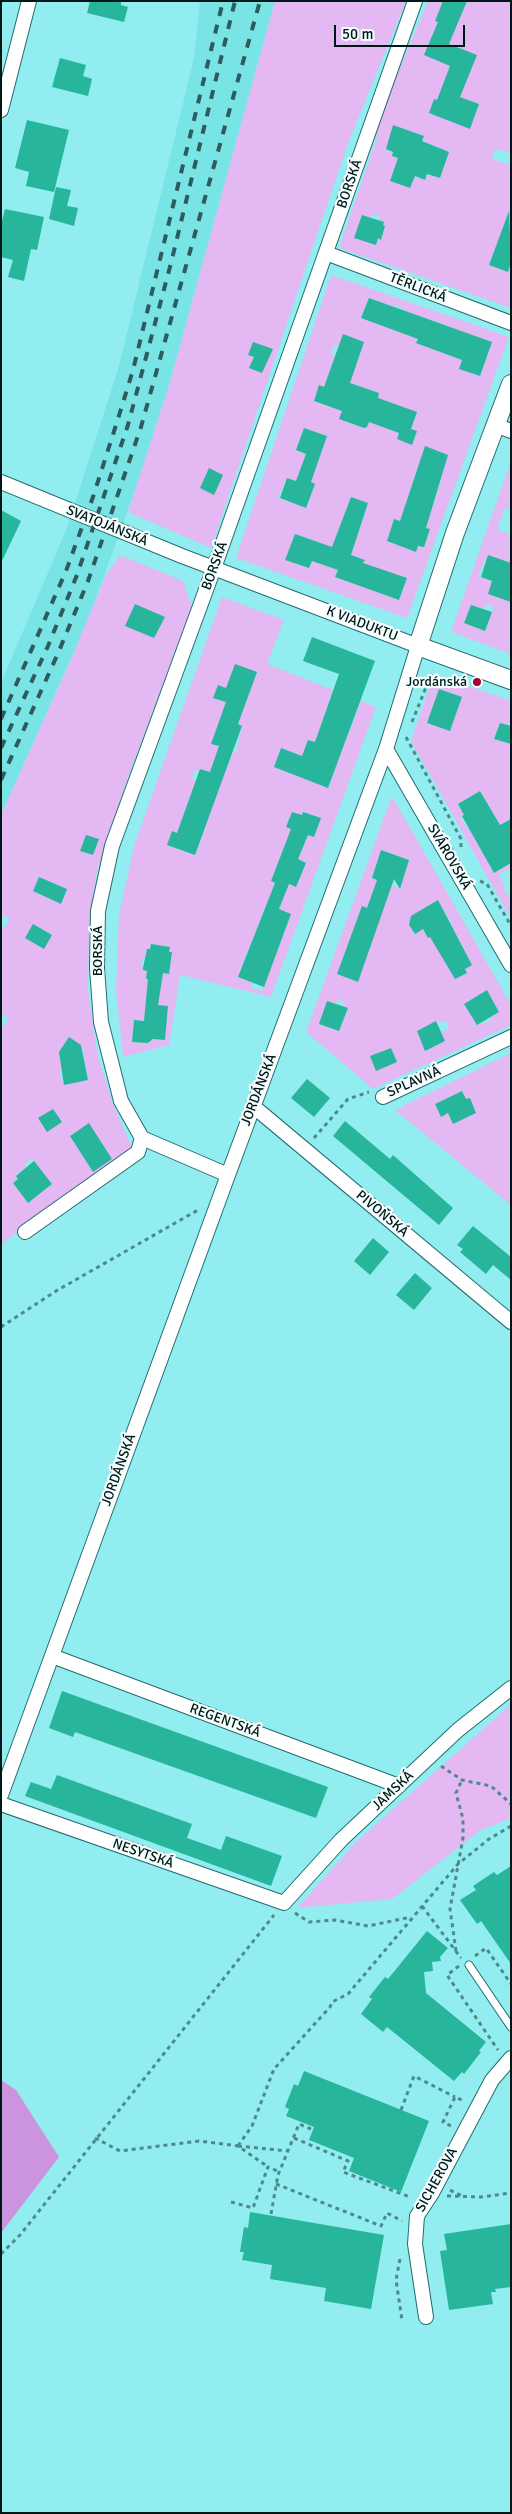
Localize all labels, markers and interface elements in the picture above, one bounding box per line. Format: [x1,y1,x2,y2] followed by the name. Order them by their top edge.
[337,15,468,47] scale bar
[342,25,373,43] text: 50 m
[334,157,366,211] street label: BORSKÁ
[387,269,449,307] street label: TĚRLICKÁ
[64,502,150,550] street label: SVATOJÁNSKÁ
[198,539,232,593] street label: BORSKÁ
[324,603,400,645] street label: K VIADUKTU
[406,674,467,690] place label: Jordánská
[471,676,483,688] marker: Jordánská
[423,821,475,893] street label: SVÁROVSKÁ
[90,926,106,976] street label: BORSKÁ
[238,1052,280,1128] street label: JORDÁNSKÁ
[385,1063,443,1101] street label: SPLAVNÁ
[352,1187,412,1241] street label: PIVOŇSKÁ
[98,1432,140,1508] street label: JORDÁNSKÁ
[187,1700,263,1742] street label: REGENTSKÁ
[369,1768,417,1814] street label: JAMSKÁ
[110,1836,176,1872] street label: NESYTSKÁ
[412,2145,462,2215] street label: SICHEROVA

